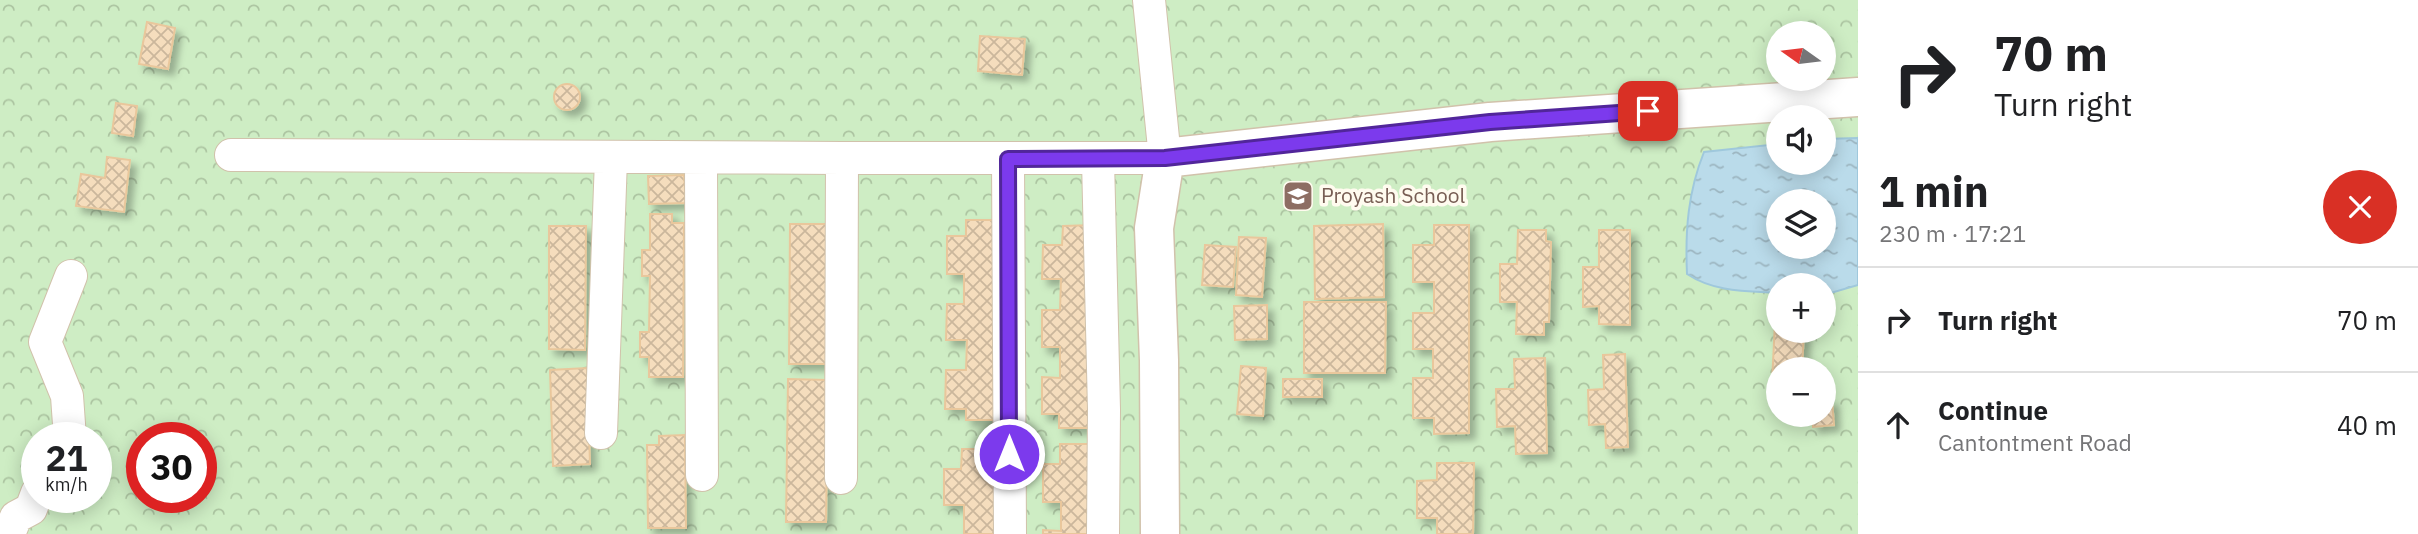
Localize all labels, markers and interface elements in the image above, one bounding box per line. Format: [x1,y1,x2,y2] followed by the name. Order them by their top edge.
[1766,21,1836,91] north arrow
[1766,21,1836,427] map controls
[1994,21,2108,84] text: 70 m
[1879,28,1970,119] icon: right
[1618,81,1678,141] pin
[1994,83,2132,125] text: Turn right
[1629,92,1667,130] icon: arrive
[1766,105,1836,175] button: sound
[1879,164,1989,219] text: 1 min
[2323,170,2397,244] button: close
[1281,179,1315,213] school or university icon: Proyash School
[1321,181,1465,209] place label: Proyash School
[1766,189,1836,259] button: layers
[1879,218,2026,248] text: 230 m · 17:21
[1766,273,1836,343] button: +
[1879,301,1917,339] icon: right
[1938,303,2057,337] text: Turn right
[2337,303,2397,337] text: 70 m
[1766,357,1836,427] button: −
[1938,393,2048,427] text: Continue
[1879,406,1917,444] icon: ahead
[2337,408,2397,442] text: 40 m
[972,417,1046,491] position arrow
[126,422,217,513] speed limit sign: 30
[1938,427,2132,457] text: Cantontment Road
[45,435,88,481] text: 21
[45,473,88,496] text: km/h

